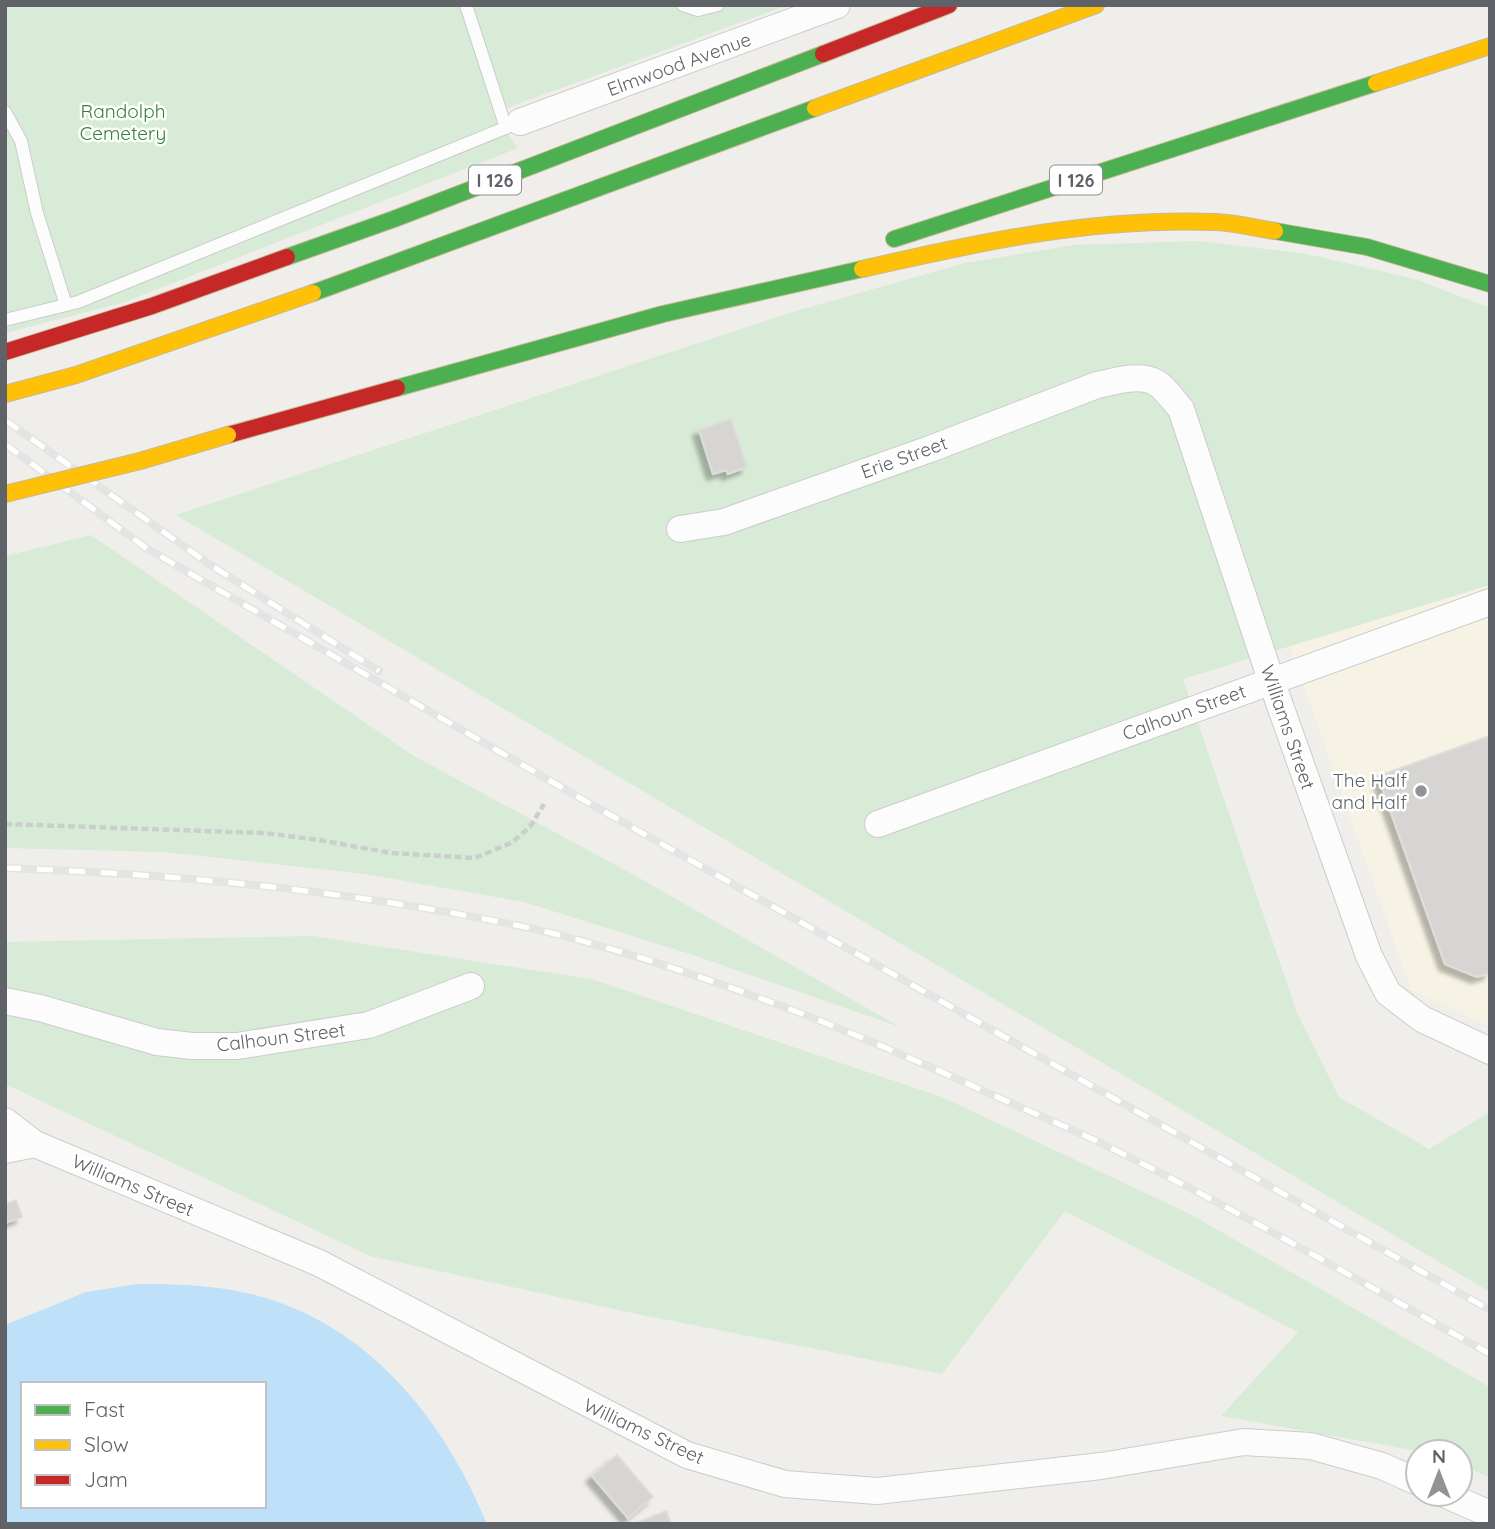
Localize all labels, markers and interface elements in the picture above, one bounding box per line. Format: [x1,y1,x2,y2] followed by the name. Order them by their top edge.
[604,27,754,101] street label: Elmwood Avenue
[80,99,166,145] park label: Randolph Cemetery
[469,166,521,195] road number: I 126
[1050,166,1102,195] road number: I 126
[858,430,950,484] street label: Erie Street
[1255,662,1321,792] street label: Williams Street
[1119,679,1249,745] street label: Calhoun Street
[1331,768,1407,814] place label: The Half and Half
[1413,783,1429,799] marker: The Half and Half
[215,1017,347,1057] street label: Calhoun Street
[68,1149,198,1221] street label: Williams Street
[21,1382,266,1508] legend
[580,1393,708,1469] street label: Williams Street
[84,1396,125,1422] text: Fast
[84,1431,129,1457] text: Slow
[1404,1438,1474,1508] north arrow
[1432,1444,1446,1468] text: N
[84,1466,128,1492] text: Jam

